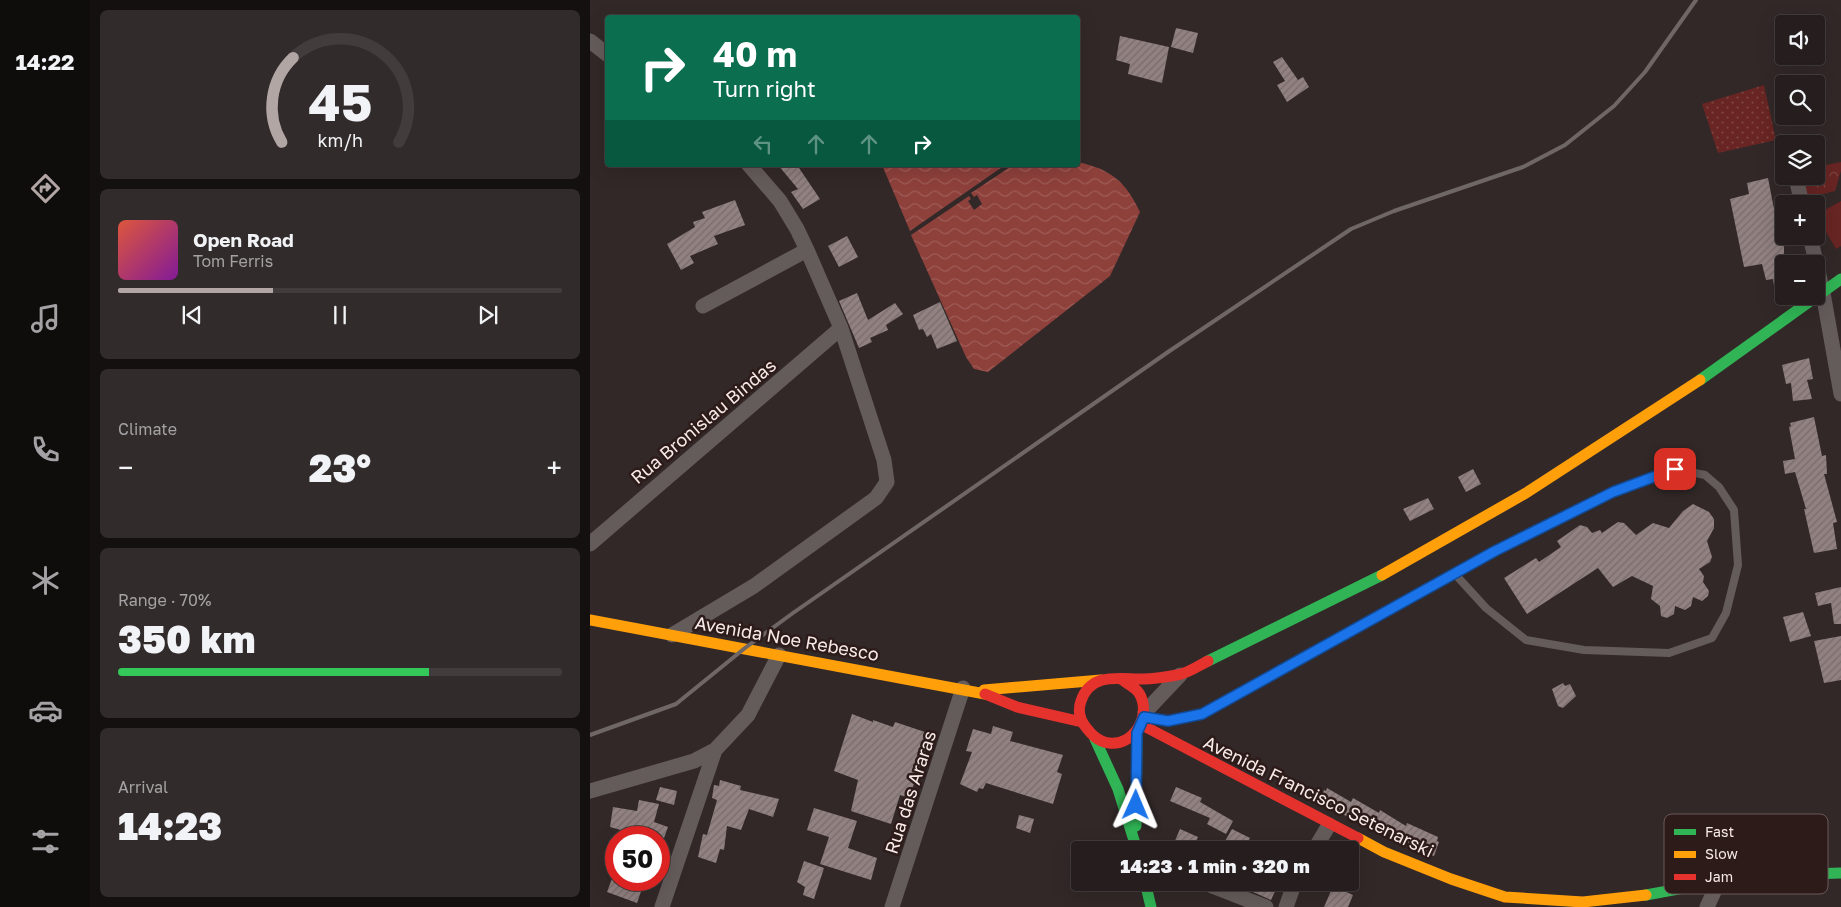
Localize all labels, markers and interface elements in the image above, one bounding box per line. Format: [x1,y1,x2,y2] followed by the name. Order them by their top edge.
[1775,15,1825,305] map controls
[1775,15,1825,65] button: sound
[713,33,797,75] text: 40 m
[630,35,695,100] icon: right
[16,48,74,75] text: 14:22
[308,70,372,132] text: 45
[713,75,816,102] text: Turn right
[1775,75,1825,125] button: search
[317,129,363,151] text: km/h
[749,130,777,158] icon: left
[802,130,830,158] icon: ahead
[855,130,883,158] icon: ahead
[908,130,936,158] icon: right
[1775,135,1825,185] button: layers
[28,171,63,206] icon: directions
[1775,195,1825,245] button: +
[193,228,294,251] text: Open Road
[193,251,273,271] text: Tom Ferris
[1775,255,1825,305] button: −
[28,301,63,336] icon: music
[178,301,206,329] icon: previous
[326,301,354,329] icon: pause
[474,301,502,329] icon: next
[626,354,780,488] street label: Rua Bronislau Bindas
[118,419,177,439] text: Climate
[28,432,63,467] icon: phone
[309,445,371,490] text: 23°
[1654,448,1696,490] pin
[118,451,133,484] text: −
[547,451,562,484] text: +
[1661,455,1689,483] icon: arrive
[28,563,63,598] icon: climate
[118,590,211,610] text: Range · 70%
[693,611,881,665] street label: Avenida Noe Rebesco
[118,616,256,661] text: 350 km
[28,693,63,728] icon: car
[880,728,940,856] street label: Rua das Araras
[1200,731,1438,861] street label: Avenida Francisco Setenarski
[118,777,168,797] text: Arrival
[1109,778,1161,830] position arrow
[118,803,222,848] text: 14:23
[1664,814,1828,894] legend
[1705,823,1734,840] text: Fast
[28,824,63,859] icon: filters
[605,826,670,891] speed limit sign: 50
[1705,845,1738,862] text: Slow
[1120,854,1310,877] text: 14:23 · 1 min · 320 m
[1705,868,1733,885] text: Jam

